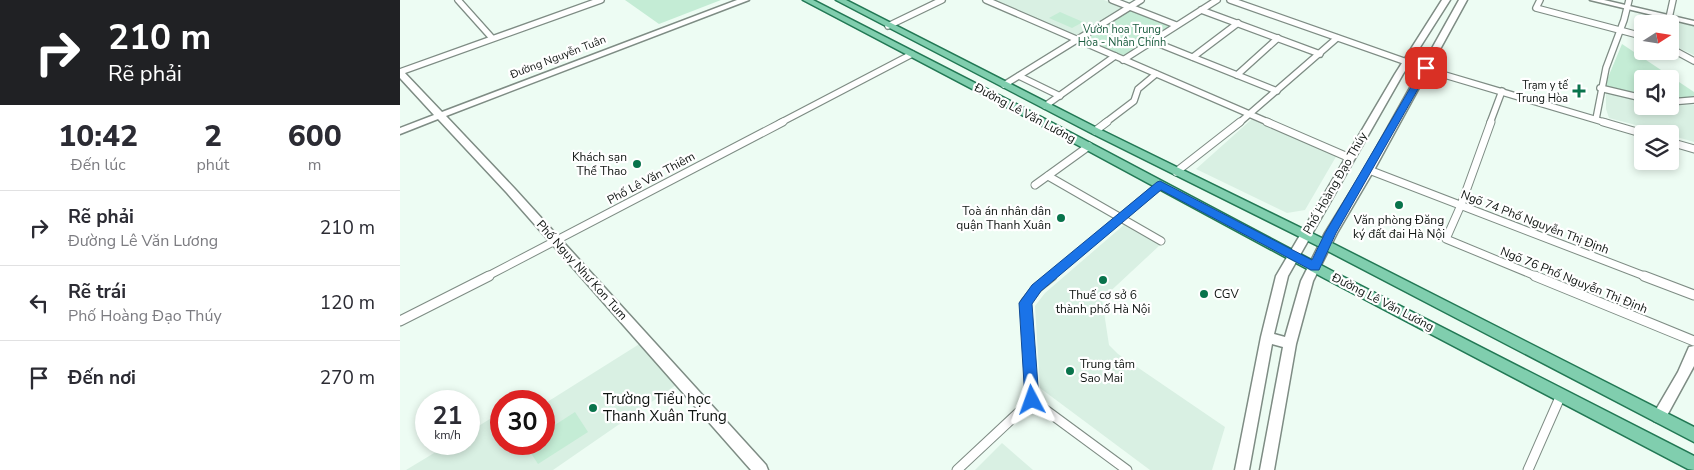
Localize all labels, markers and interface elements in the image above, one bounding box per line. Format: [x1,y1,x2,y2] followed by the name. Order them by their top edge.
[108,14,211,61] text: 210 m
[1634,15,1679,60] north arrow
[1634,15,1679,170] map controls
[25,20,90,85] icon: right
[1078,22,1166,50] park label: Vườn hoa Trung Hòa - Nhân Chính
[507,32,608,83] street label: Đường Nguyễn Tuân
[1405,47,1447,89] pin
[1412,54,1440,82] icon: arrive
[108,59,182,89] text: Rẽ phải
[1634,70,1679,115] button: sound
[1516,78,1568,106] place label: Trạm y tế Trung Hòa
[971,79,1078,147] street label: Đường Lê Văn Lương
[1572,84,1586,98] marker: Trạm y tế Trung Hòa
[58,116,138,157] text: 10:42
[204,116,222,157] text: 2
[288,116,342,157] text: 600
[1634,125,1679,170] button: layers
[1299,128,1371,237] street label: Phố Hoàng Đạo Thúy
[604,148,698,208] street label: Phố Lê Văn Thiêm
[572,149,627,179] place label: Khách sạn Thể Thao
[71,154,126,176] text: Đến lúc
[196,154,229,176] text: phút
[308,154,322,176] text: m
[631,158,643,170] marker: Khách sạn Thể Thao
[1459,186,1611,258] street label: Ngõ 74 Phố Nguyễn Thị Định
[1393,199,1405,211] marker: Văn phòng Đăng ký đất đai Hà Nội
[956,203,1051,233] place label: Toà án nhân dân quận Thanh Xuân
[68,204,134,230] text: Rẽ phải
[1055,212,1067,224] marker: Toà án nhân dân quận Thanh Xuân
[1353,212,1445,242] place label: Văn phòng Đăng ký đất đai Hà Nội
[25,214,53,242] icon: right
[320,215,375,241] text: 210 m
[533,217,631,323] street label: Phố Ngụy Như Kon Tum
[68,230,218,252] text: Đường Lê Văn Lương
[1498,243,1650,317] street label: Ngõ 76 Phố Nguyễn Thị Định
[1328,269,1437,335] street label: Đường Lê Văn Lương
[1097,274,1109,286] marker: Thuế cơ sở 6 thành phố Hà Nội
[68,279,126,305] text: Rẽ trái
[1214,286,1239,302] place label: CGV
[1056,287,1150,317] place label: Thuế cơ sở 6 thành phố Hà Nội
[1198,288,1210,300] marker: CGV
[25,289,53,317] icon: left
[320,290,375,316] text: 120 m
[68,305,222,327] text: Phố Hoàng Đạo Thúy
[1080,356,1135,386] place label: Trung tâm Sao Mai
[25,364,53,392] icon: arrive
[68,365,136,391] text: Đến nơi
[320,365,375,391] text: 270 m
[1064,365,1076,377] marker: Trung tâm Sao Mai
[1005,373,1057,425] position arrow
[603,389,727,426] place label: Trường Tiểu học Thanh Xuân Trung
[490,390,555,455] speed limit sign: 30
[432,399,463,433] text: 21
[587,402,599,414] marker: Trường Tiểu học Thanh Xuân Trung
[434,427,461,443] text: km/h

